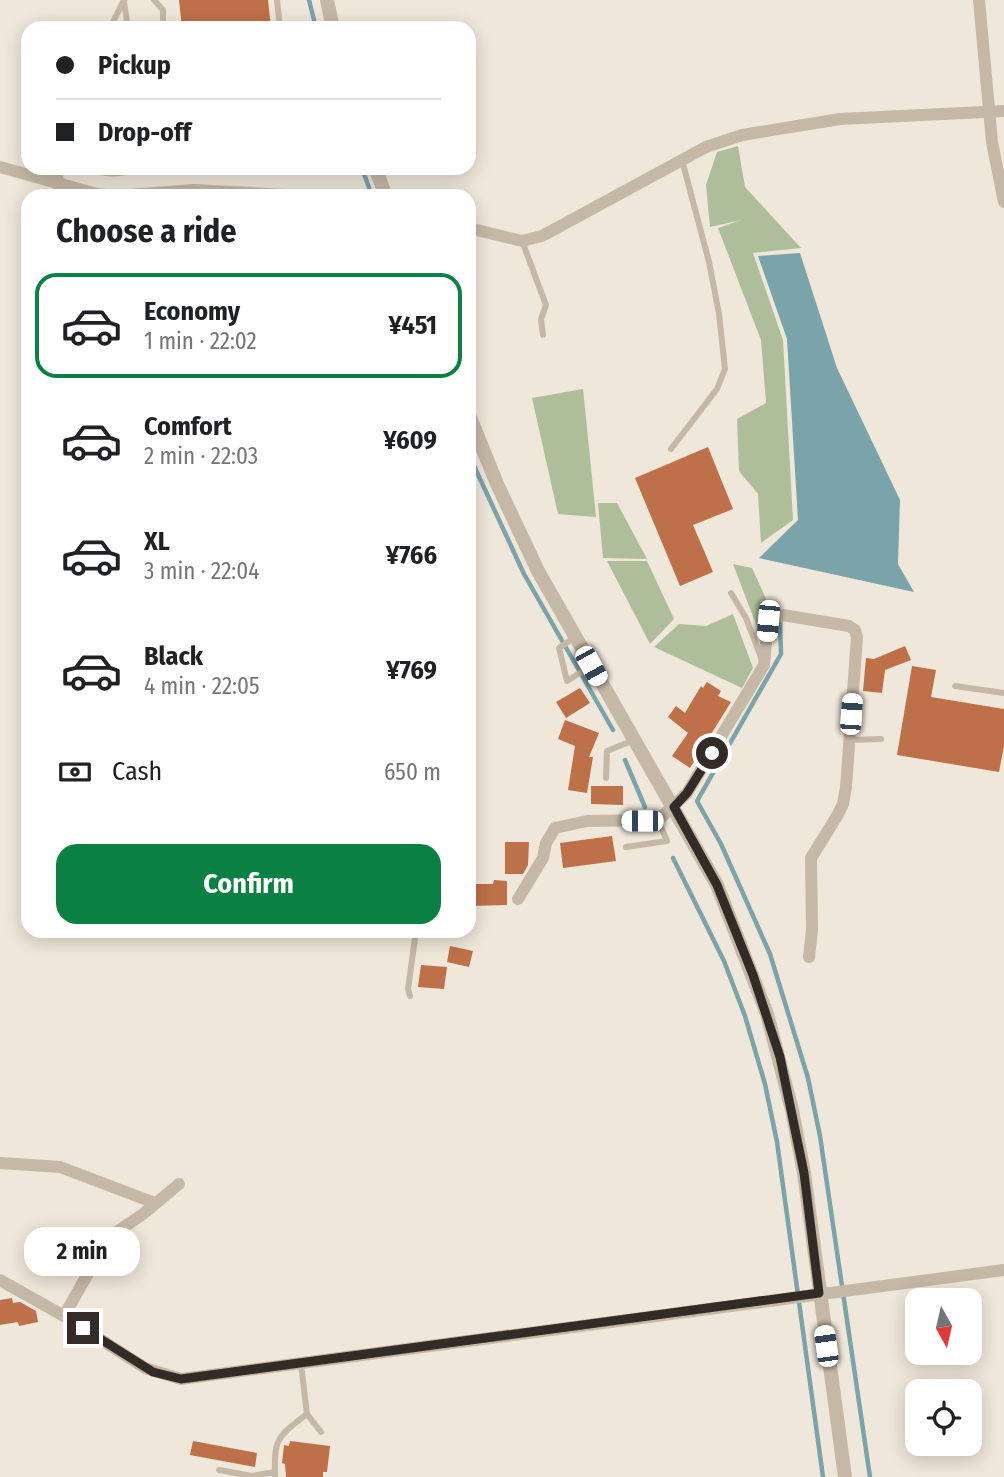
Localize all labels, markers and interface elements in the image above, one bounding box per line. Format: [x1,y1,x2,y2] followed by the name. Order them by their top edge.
[98,50,171,81] text: Pickup
[98,117,191,148] text: Drop-off
[56,212,237,250] text: Choose a ride
[60,294,123,357] icon: car
[144,296,240,327] text: Economy
[389,310,437,341] text: ¥451
[144,327,257,355] text: 1 min · 22:02
[60,409,123,472] icon: car
[144,411,232,442] text: Comfort
[383,425,437,456] text: ¥609
[144,442,258,470] text: 2 min · 22:03
[60,524,123,587] icon: car
[144,526,170,557] text: XL
[386,540,437,571] text: ¥766
[144,557,259,585] text: 3 min · 22:04
[756,599,781,643] car
[60,639,123,702] icon: car
[144,641,203,672] text: Black
[572,643,611,689] car
[386,655,437,686] text: ¥769
[144,672,260,700] text: 4 min · 22:05
[840,692,863,736] car
[696,737,728,769] route start
[56,753,94,791] icon: cash
[112,756,162,787] text: Cash
[384,758,441,786] text: 650 m
[622,811,664,832] car
[56,844,441,924] button: Confirm
[25,1226,141,1276] callout: 2 min
[57,1237,108,1265] text: 2 min
[905,1288,982,1365] north arrow
[905,1288,982,1456] map controls
[67,1312,99,1344] route end
[813,1324,840,1368] car
[905,1379,982,1456] button: locate

